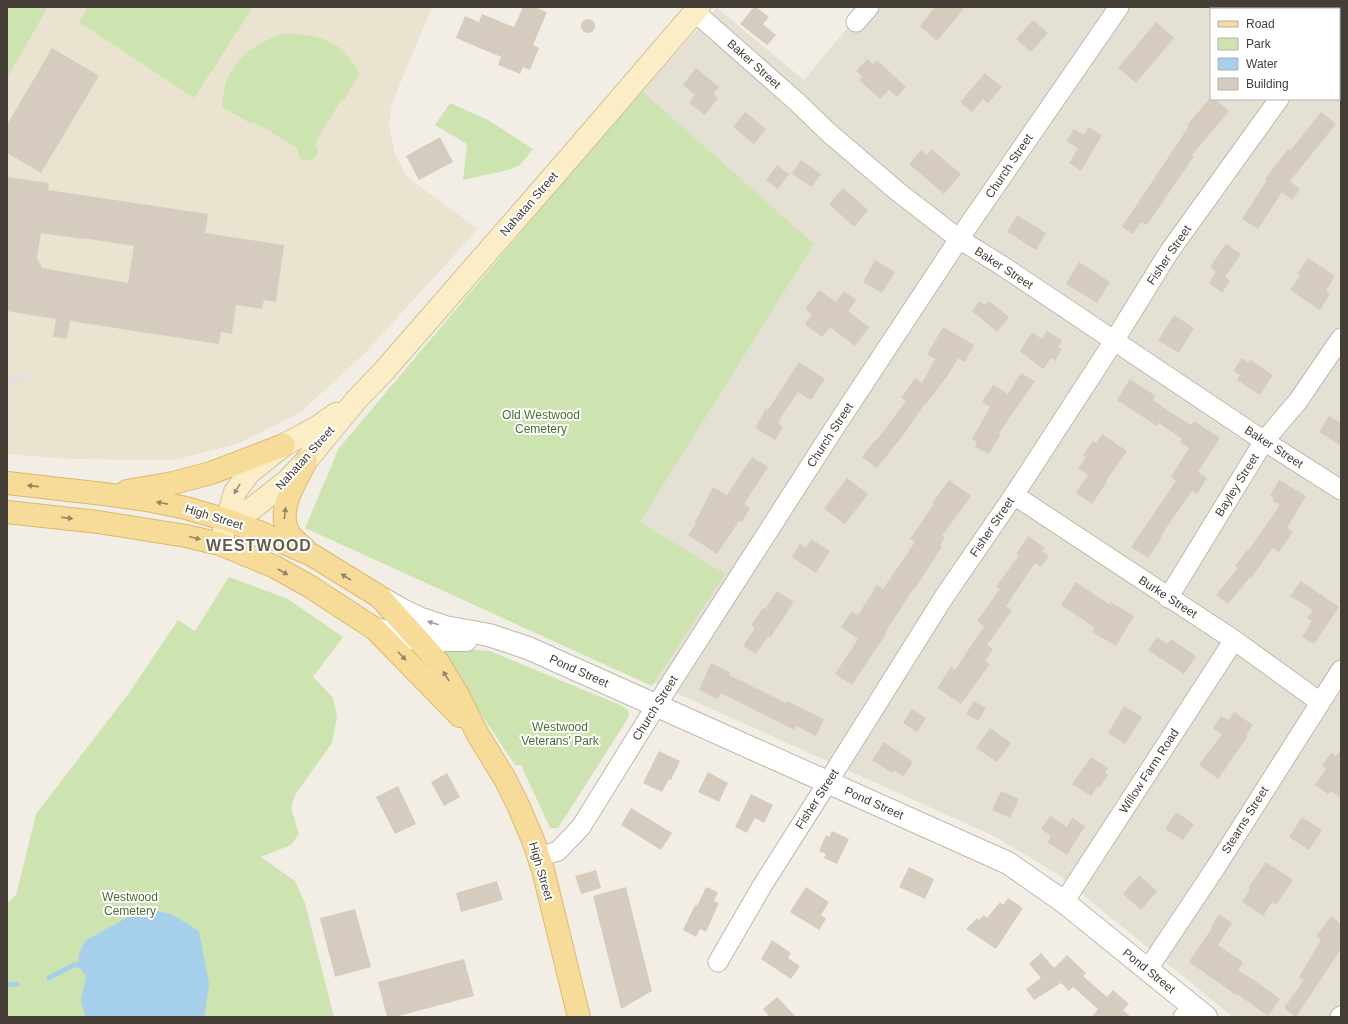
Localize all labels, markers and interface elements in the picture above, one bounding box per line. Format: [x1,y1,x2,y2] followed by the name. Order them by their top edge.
[1210,8,1340,100] legend
[1246,17,1275,31] text: Road
[725,36,784,92] street label: Baker Street
[1246,37,1272,51] text: Park
[1246,57,1278,71] text: Water
[1246,77,1289,91] text: Building
[982,131,1036,201] street label: Church Street
[497,168,561,239] street label: Nahatan Street
[1144,222,1194,287] street label: Fisher Street
[972,244,1036,292] street label: Baker Street
[804,400,856,470] street label: Church Street
[502,408,580,436] park label: Old Westwood Cemetery
[273,423,338,493] street label: Nahatan Street
[1242,423,1306,471] street label: Baker Street
[1212,450,1262,519] street label: Bayley Street
[27,483,39,489] one-way arrow
[234,484,241,495] one-way arrow
[967,494,1017,559] street label: Fisher Street
[156,500,168,506] one-way arrow
[183,502,245,533] street label: High Street
[282,507,288,519] one-way arrow
[61,515,73,521] one-way arrow
[189,536,201,542] one-way arrow
[206,537,312,554] district label: WESTWOOD
[278,568,289,575] one-way arrow
[341,573,351,581] one-way arrow
[1136,573,1200,621] street label: Burke Street
[426,620,438,626] one-way arrow
[398,651,407,661] one-way arrow
[547,652,611,691] street label: Pond Street
[442,670,449,682] one-way arrow
[629,672,681,743] street label: Church Street
[521,720,600,748] park label: Westwood Veterans' Park
[1116,726,1182,816] street label: Willow Farm Road
[792,766,842,832] street label: Fisher Street
[1219,783,1272,856] street label: Stearns Street
[842,784,906,823] street label: Pond Street
[526,840,556,902] street label: High Street
[102,890,158,918] park label: Westwood Cemetery
[1120,946,1179,997] street label: Pond Street

